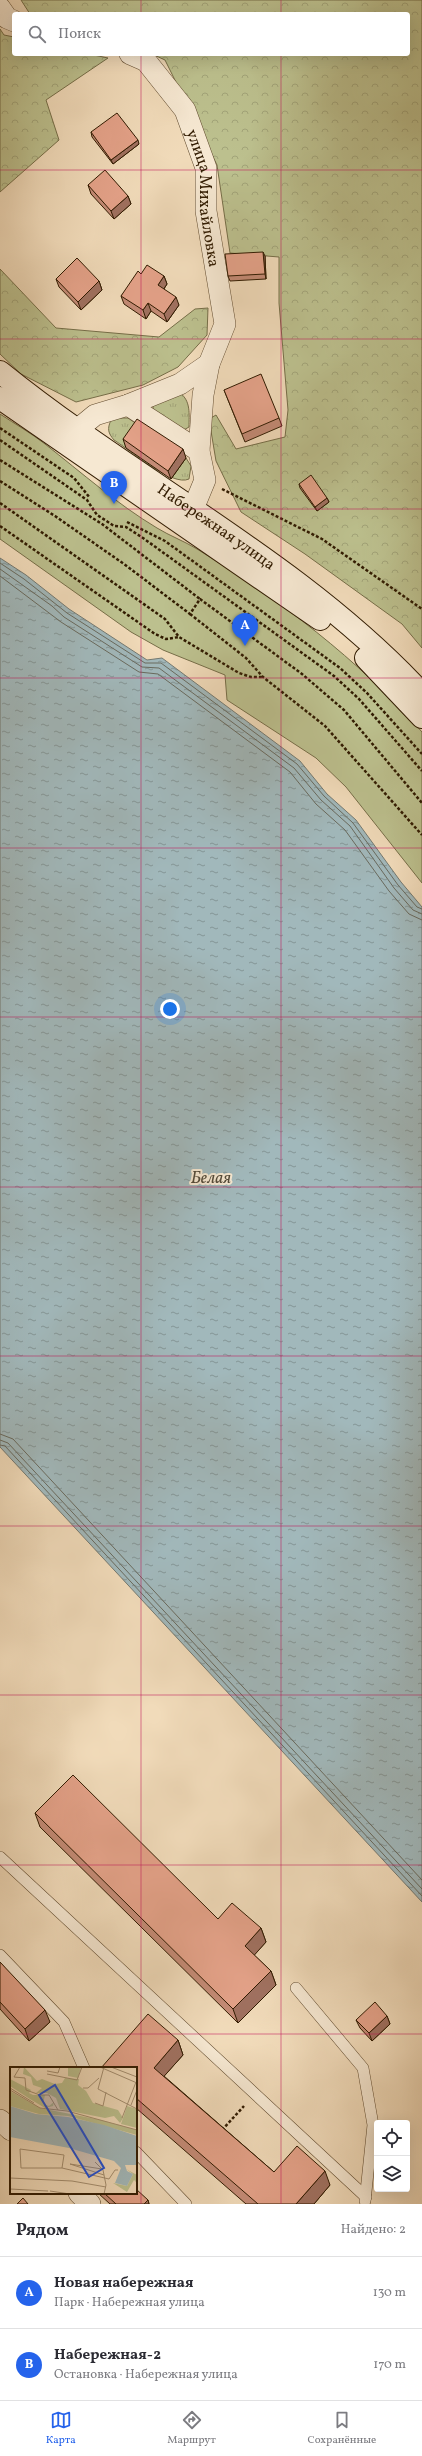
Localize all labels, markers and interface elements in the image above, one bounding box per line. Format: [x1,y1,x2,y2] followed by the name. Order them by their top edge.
[12,12,410,56] search box
[26,23,48,45] icon: search
[58,24,101,45] text: Поиск
[180,126,224,269] street label: улица Михайловка
[101,471,127,504] pin: B
[152,479,279,576] street label: Набережная улица
[232,613,258,646] pin: A
[160,999,180,1019] your location
[191,1167,231,1190] water label: Белая
[10,2067,137,2194] inset map
[374,2120,410,2192] map controls
[374,2120,410,2156] button: locate
[374,2156,410,2192] button: layers
[16,2219,69,2242] text: Рядом
[341,2221,406,2239] text: Найдено: 2
[54,2273,193,2294] text: Новая набережная
[24,2284,34,2302] text: A
[373,2284,406,2302] text: 130 m
[54,2294,205,2312] text: Парк · Набережная улица
[54,2345,161,2366] text: Набережная-2
[25,2356,33,2374] text: B
[373,2356,406,2374] text: 170 m
[54,2366,238,2384] text: Остановка · Набережная улица
[46,2409,76,2448] tab: Карта
[167,2409,216,2448] tab: Маршрут
[308,2409,376,2448] tab: Сохранённые

